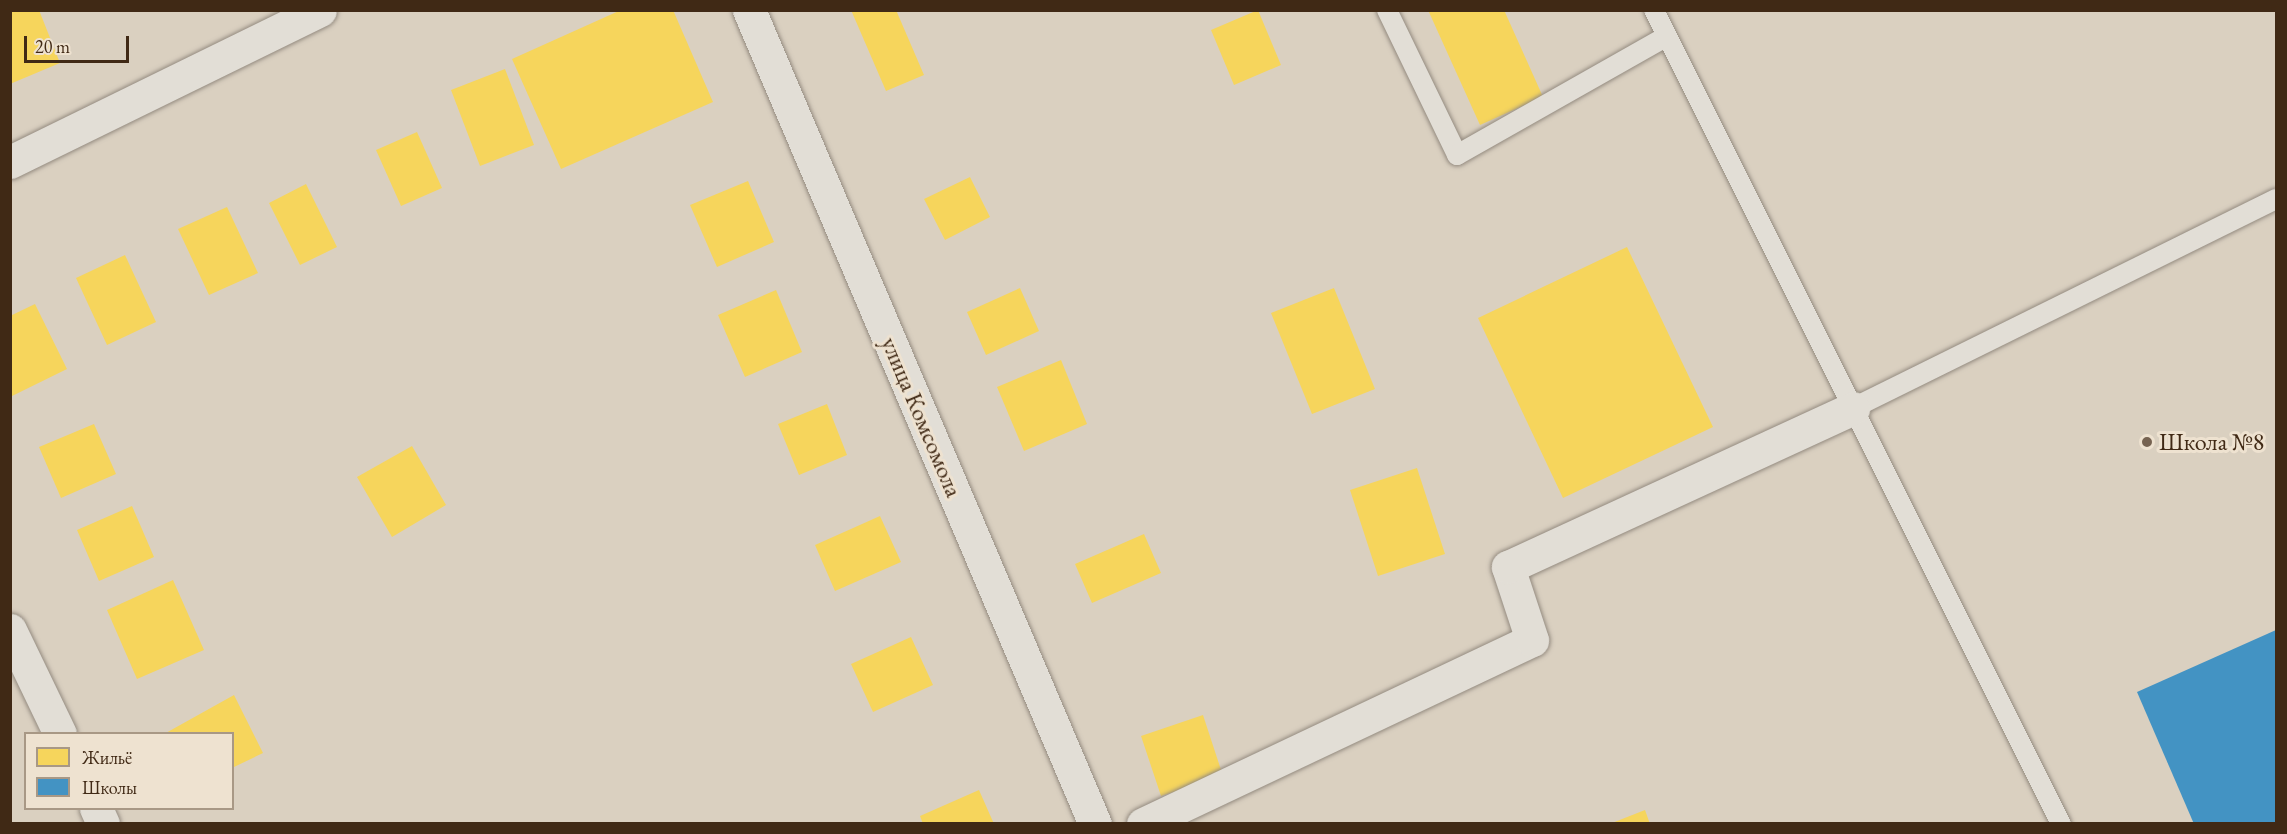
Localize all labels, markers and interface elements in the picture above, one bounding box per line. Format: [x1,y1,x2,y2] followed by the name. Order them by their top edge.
[27,24,132,62] scale bar
[35,35,70,58] text: 20 m
[875,333,969,501] street label: улица Комсомола
[2159,428,2264,456] place label: Школа №8
[2140,435,2154,449] marker: Школа №8
[24,732,234,810] legend
[82,746,132,769] text: Жильё
[82,776,137,799] text: Школы

